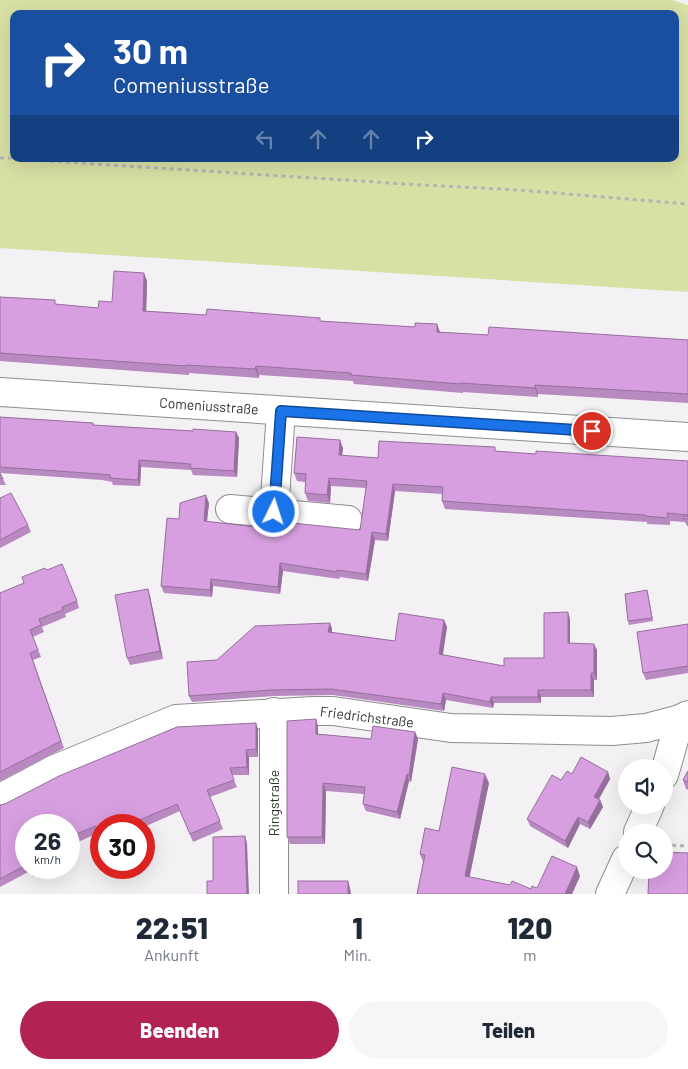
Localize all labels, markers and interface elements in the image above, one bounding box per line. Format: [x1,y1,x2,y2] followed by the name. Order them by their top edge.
[113,29,188,71] text: 30 m
[30,30,95,95] icon: right
[113,71,269,97] text: Comeniusstraße
[251,125,279,153] icon: left
[304,125,332,153] icon: ahead
[357,125,385,153] icon: ahead
[410,125,438,153] icon: right
[159,394,259,417] street label: Comeniusstraße
[571,410,613,452] pin
[578,417,606,445] icon: arrive
[247,485,299,537] position arrow
[319,702,415,731] street label: Friedrichstraße
[618,759,673,879] map controls
[618,759,673,814] button: sound
[265,770,282,836] street label: Ringstraße
[90,814,155,879] speed limit sign: 30
[618,824,673,879] button: search
[34,825,61,855] text: 26
[34,852,61,866] text: km/h
[136,909,208,945] text: 22:51
[352,909,363,945] text: 1
[507,909,552,945] text: 120
[144,945,199,964] text: Ankunft
[344,945,372,964] text: Min.
[523,945,537,964] text: m
[20,1001,339,1059] button: Beenden
[349,1001,668,1059] button: Teilen

